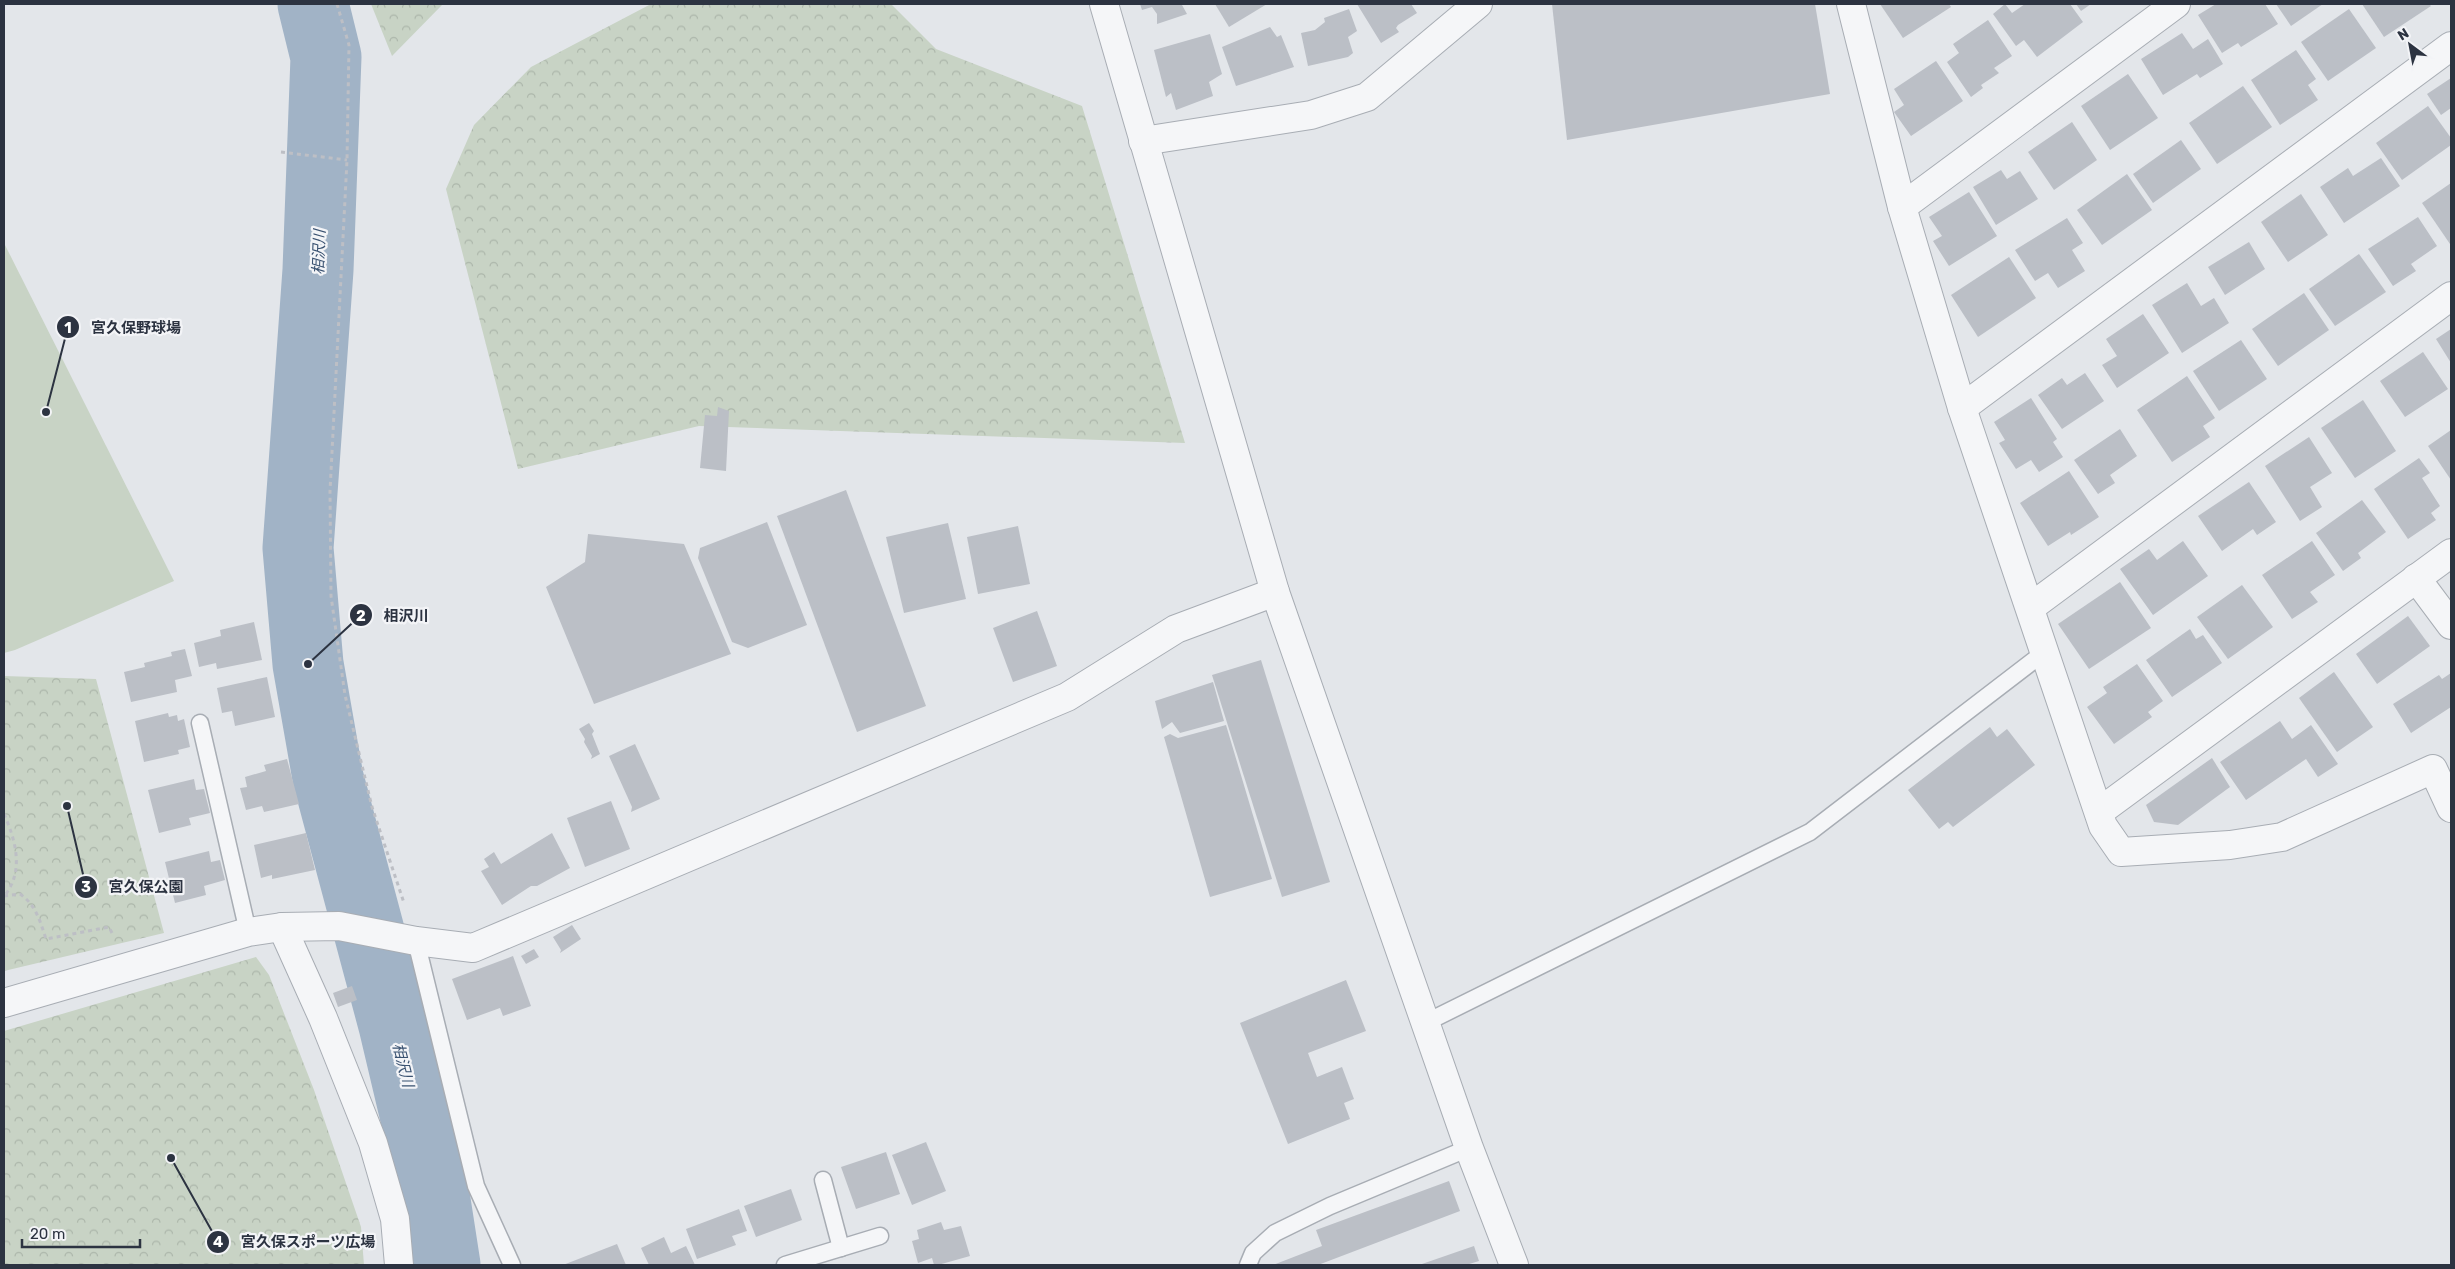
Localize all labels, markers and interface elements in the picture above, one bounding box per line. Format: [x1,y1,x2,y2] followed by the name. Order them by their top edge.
[2385,20,2435,70] north arrow
[2395,25,2412,44] text: N
[309,227,329,275] water label: 相沢川
[56,312,191,342] callout: 宮久保野球場
[64,319,72,337] text: 1
[91,319,181,337] text: 宮久保野球場
[349,600,439,630] callout: 相沢川
[356,607,366,625] text: 2
[383,607,429,625] text: 相沢川
[73,872,193,902] callout: 宮久保公園
[81,878,91,896] text: 3
[108,878,184,896] text: 宮久保公園
[389,1041,418,1091] water label: 相沢川
[22,1216,140,1248] scale bar
[30,1225,65,1243] text: 20 m
[206,1227,386,1257] callout: 宮久保スポーツ広場
[213,1233,223,1251] text: 4
[241,1233,375,1251] text: 宮久保スポーツ広場

